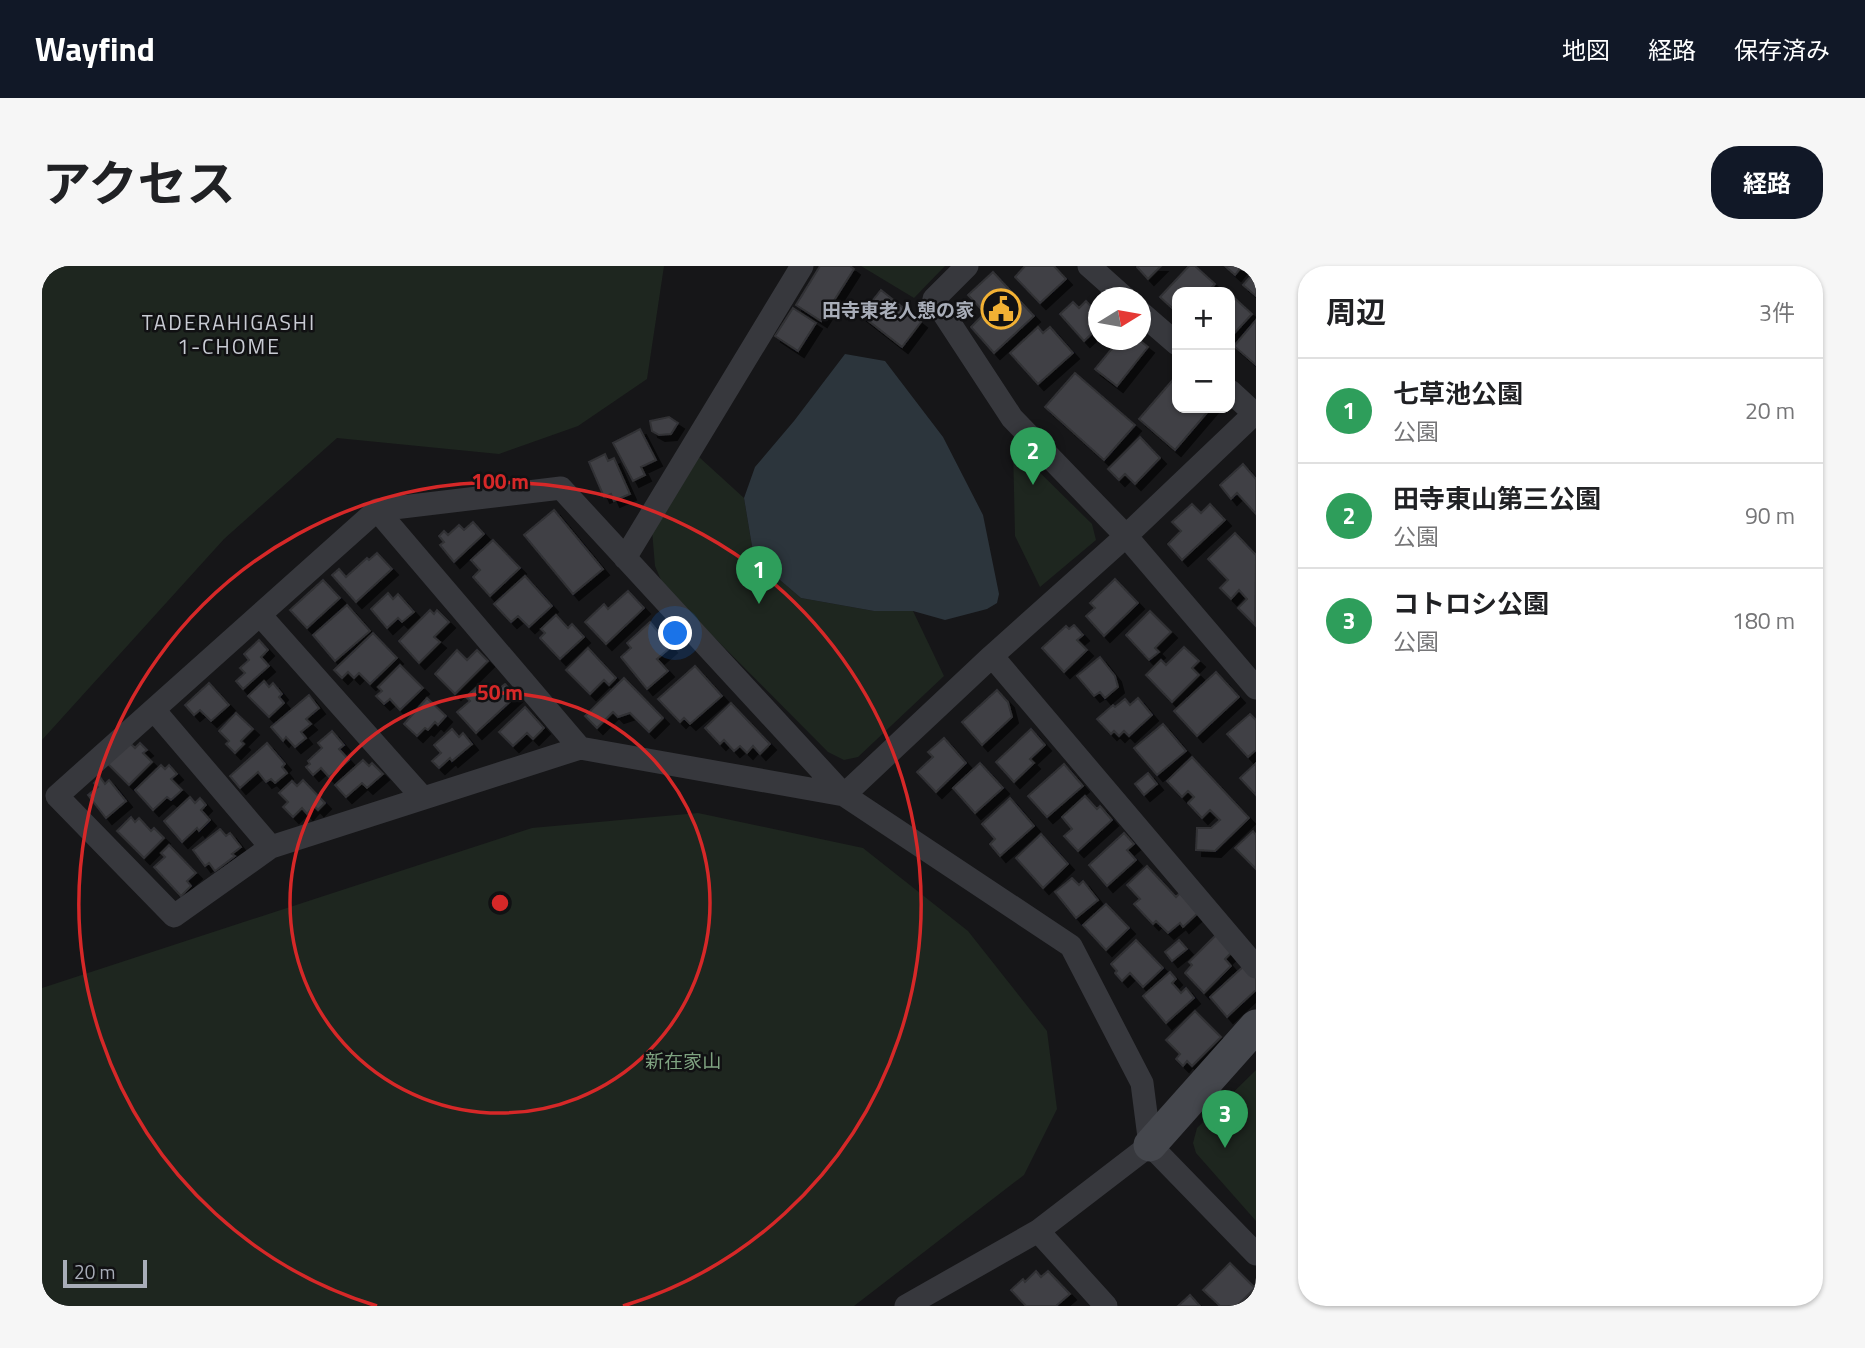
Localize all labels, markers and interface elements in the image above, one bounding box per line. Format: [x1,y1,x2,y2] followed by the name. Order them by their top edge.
[35,24,155,74] text: Wayfind
[1562,32,1610,68] text: 地図
[1648,32,1696,68] text: 経路
[1734,32,1830,68] text: 保存済み
[42,145,236,220] text: アクセス
[1711,146,1823,219] button: 経路
[1088,287,1151,350] north arrow
[1172,287,1235,413] map controls
[1172,287,1235,350] button: +
[980,288,1022,330] public building icon: 田寺東老人憩の家
[1326,289,1386,335] text: 周辺
[822,295,974,324] place label: 田寺東老人憩の家
[1759,295,1795,330] text: 3件
[142,306,316,362] district label: TADERAHIGASHI 1-CHOME
[1172,350,1235,413] button: −
[1393,374,1523,413] text: 七草池公園
[1343,393,1355,428] text: 1
[1745,393,1795,428] text: 20 m
[1393,414,1439,449] text: 公園
[1010,427,1056,485] pin: 2
[471,465,529,497] text: 100 m
[1393,479,1601,518] text: 田寺東山第三公園
[1343,498,1355,533] text: 2
[1745,498,1795,533] text: 90 m
[1393,519,1439,554] text: 公園
[736,546,782,604] pin: 1
[1393,584,1549,623] text: コトロシ公園
[1343,603,1355,638] text: 3
[1732,603,1795,638] text: 180 m
[658,616,692,650] your location
[1393,624,1439,659] text: 公園
[477,676,523,708] text: 50 m
[488,891,512,915] centre of rings
[645,1046,721,1075] park label: 新在家山
[1202,1090,1248,1148] pin: 3
[63,1257,147,1289] scale bar
[74,1257,115,1286] text: 20 m

